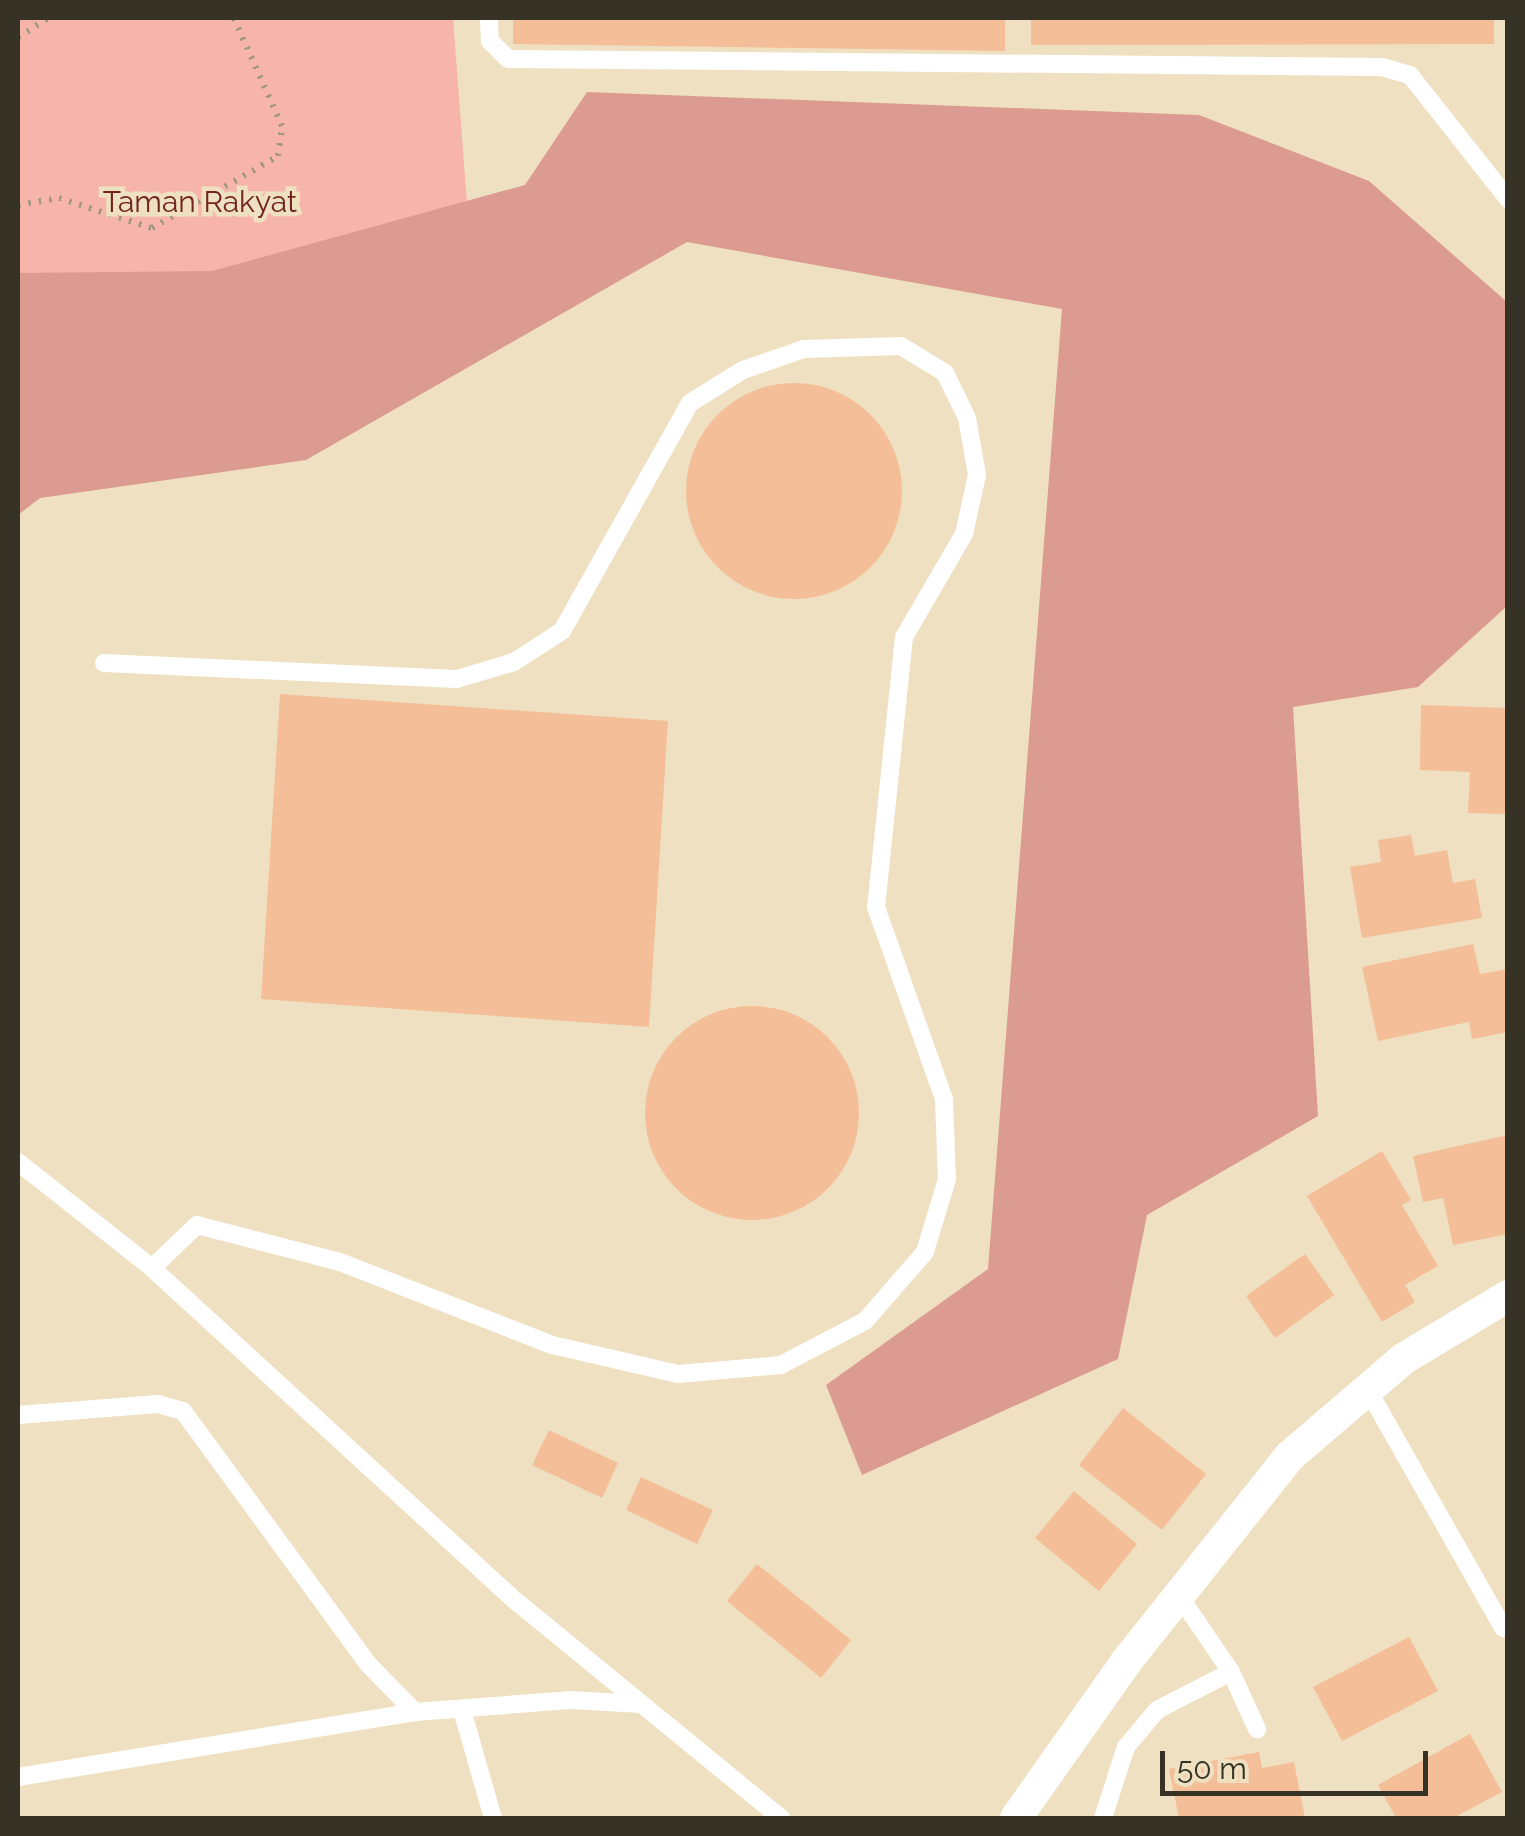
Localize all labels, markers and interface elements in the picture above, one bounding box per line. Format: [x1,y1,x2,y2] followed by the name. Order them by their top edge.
[103,184,297,220] park label: Taman Rakyat
[1165,1731,1432,1793] scale bar
[1177,1751,1247,1786] text: 50 m

